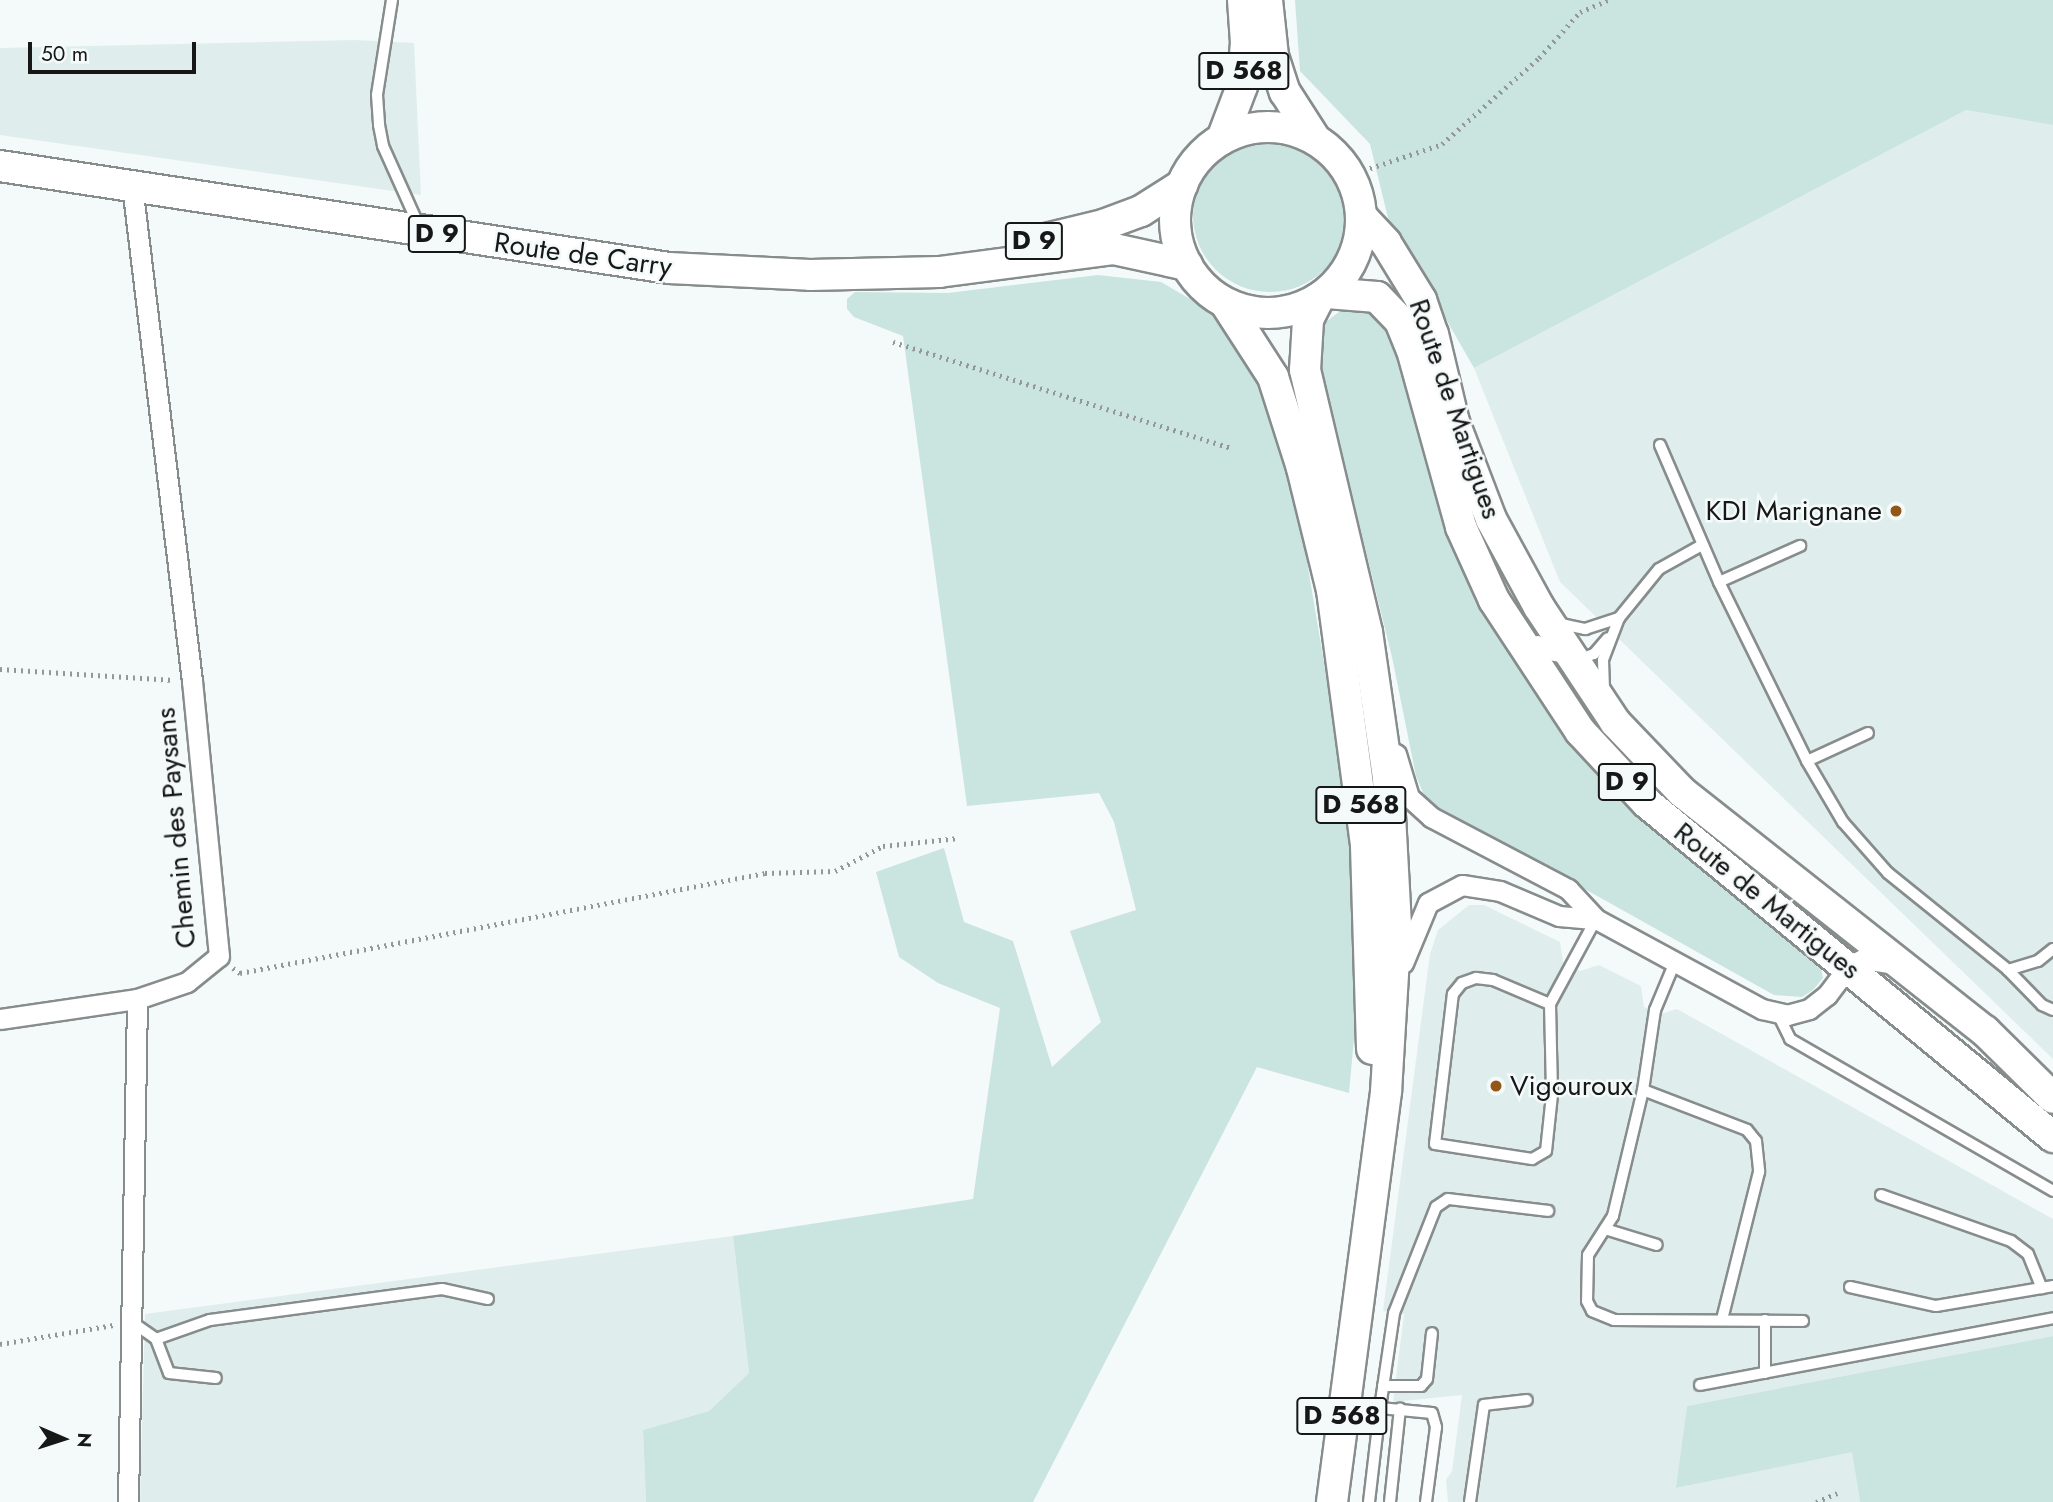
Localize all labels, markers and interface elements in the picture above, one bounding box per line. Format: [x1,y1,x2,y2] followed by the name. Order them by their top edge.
[32,28,200,72] scale bar
[41,39,88,69] text: 50 m
[1197,48,1291,94] road number: D 568
[407,212,467,256] road number: D 9
[1004,218,1064,264] road number: D 9
[492,226,674,284] street label: Route de Carry
[1402,295,1508,523] street label: Route de Martigues
[1706,494,1882,528] place label: KDI Marignane
[1888,503,1904,519] marker: KDI Marignane
[149,706,203,950] street label: Chemin des Paysans
[1597,760,1657,804] road number: D 9
[1314,782,1408,828] road number: D 568
[1667,816,1867,986] street label: Route de Martigues
[1510,1069,1633,1103] place label: Vigouroux
[1488,1078,1504,1094] marker: Vigouroux
[1295,1394,1389,1438] road number: D 568
[28,1404,98,1474] north arrow
[71,1432,98,1448] text: N

